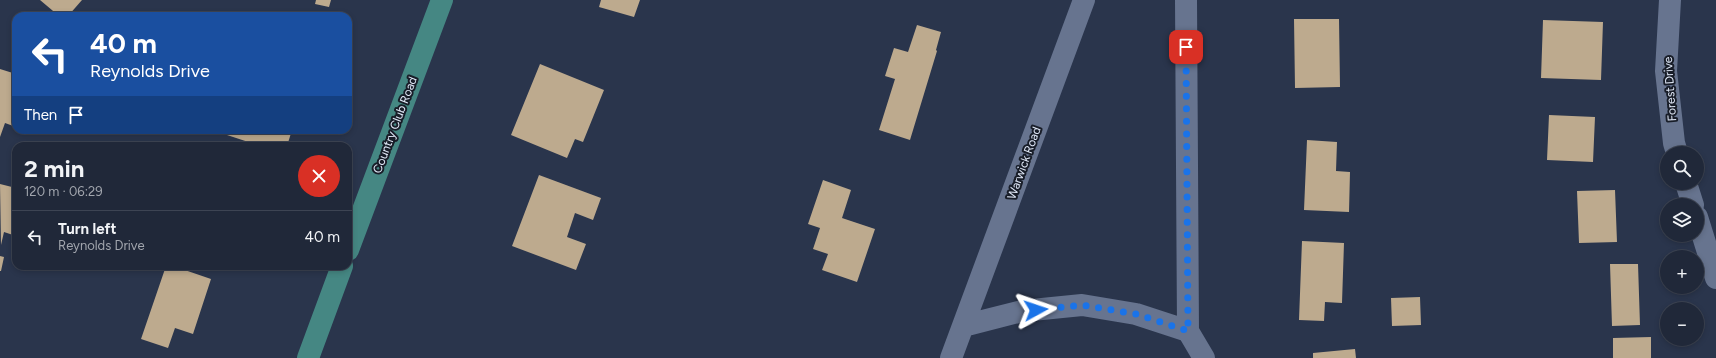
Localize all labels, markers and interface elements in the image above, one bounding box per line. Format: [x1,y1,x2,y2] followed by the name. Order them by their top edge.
[90,26,157,60] text: 40 m
[24,28,76,80] icon: left
[1169,30,1203,64] pin
[1175,36,1197,58] icon: arrive
[1661,56,1679,122] street label: Forest Drive
[90,60,210,82] text: Reynolds Drive
[370,75,420,175] street label: Country Club Road
[65,104,87,126] icon: arrive
[24,106,57,124] text: Then
[1004,125,1044,201] street label: Warwick Road
[1660,146,1704,346] map controls
[1660,146,1704,190] button: search
[24,154,84,183] text: 2 min
[298,155,340,197] button: close
[24,184,103,199] text: 120 m · 06:29
[1660,198,1704,242] button: layers
[58,220,116,238] text: Turn left
[24,226,46,248] icon: left
[305,228,340,246] text: 40 m
[58,238,145,253] text: Reynolds Drive
[1660,250,1704,294] button: +
[1015,289,1057,331] position arrow
[1660,302,1704,346] button: −

